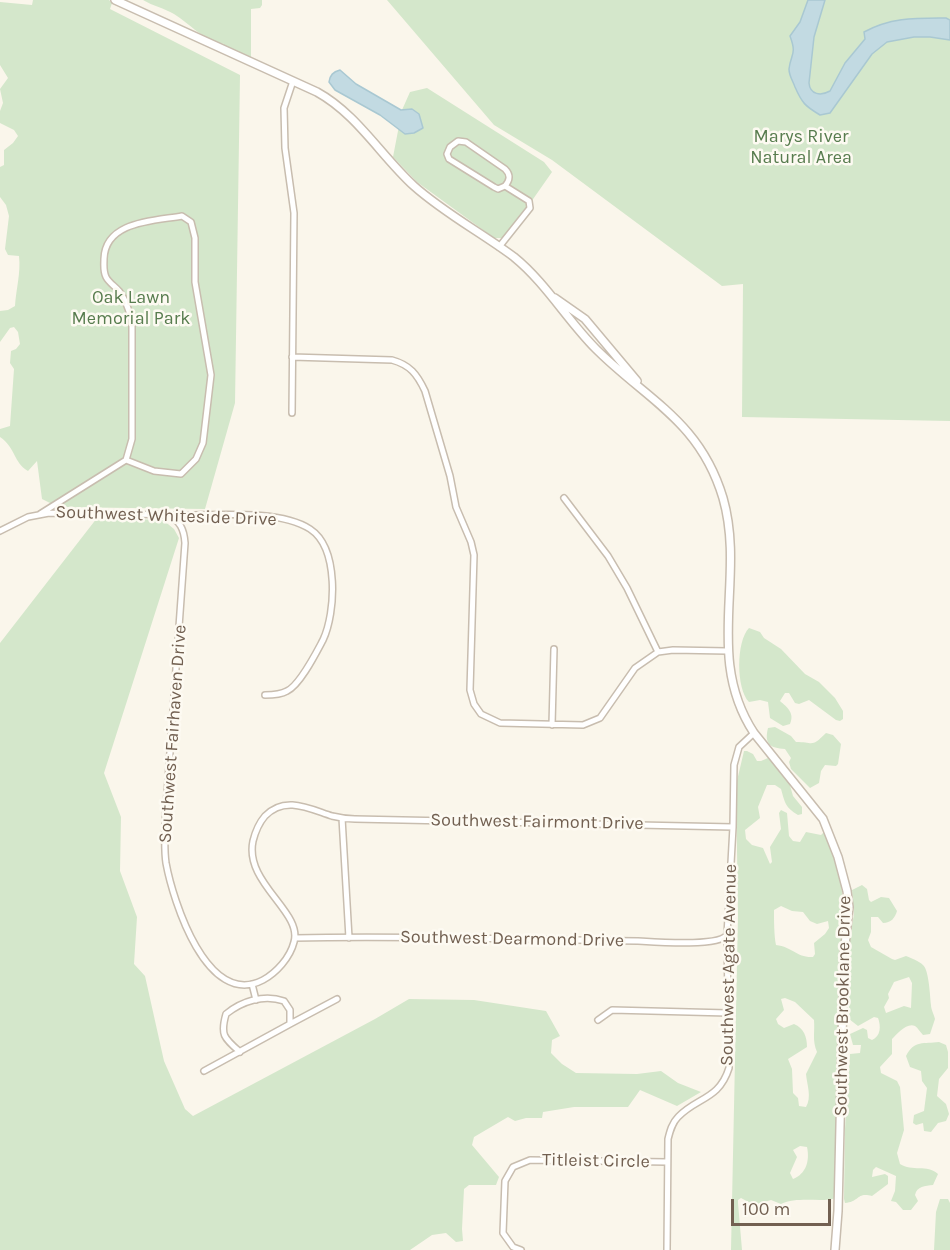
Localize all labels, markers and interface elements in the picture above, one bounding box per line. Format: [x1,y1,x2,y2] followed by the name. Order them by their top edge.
[750,126,852,168] park label: Marys River Natural Area
[72,287,190,330] park label: Oak Lawn Memorial Park
[55,501,277,531] street label: Southwest Whiteside Drive
[155,624,191,844] street label: Southwest Fairhaven Drive
[430,809,644,835] street label: Southwest Fairmont Drive
[716,864,742,1066] street label: Southwest Agate Avenue
[830,895,856,1117] street label: Southwest Brooklane Drive
[400,926,624,952] street label: Southwest Dearmond Drive
[542,1149,650,1173] street label: Titleist Circle
[734,1187,834,1225] scale bar
[742,1198,790,1220] text: 100 m

